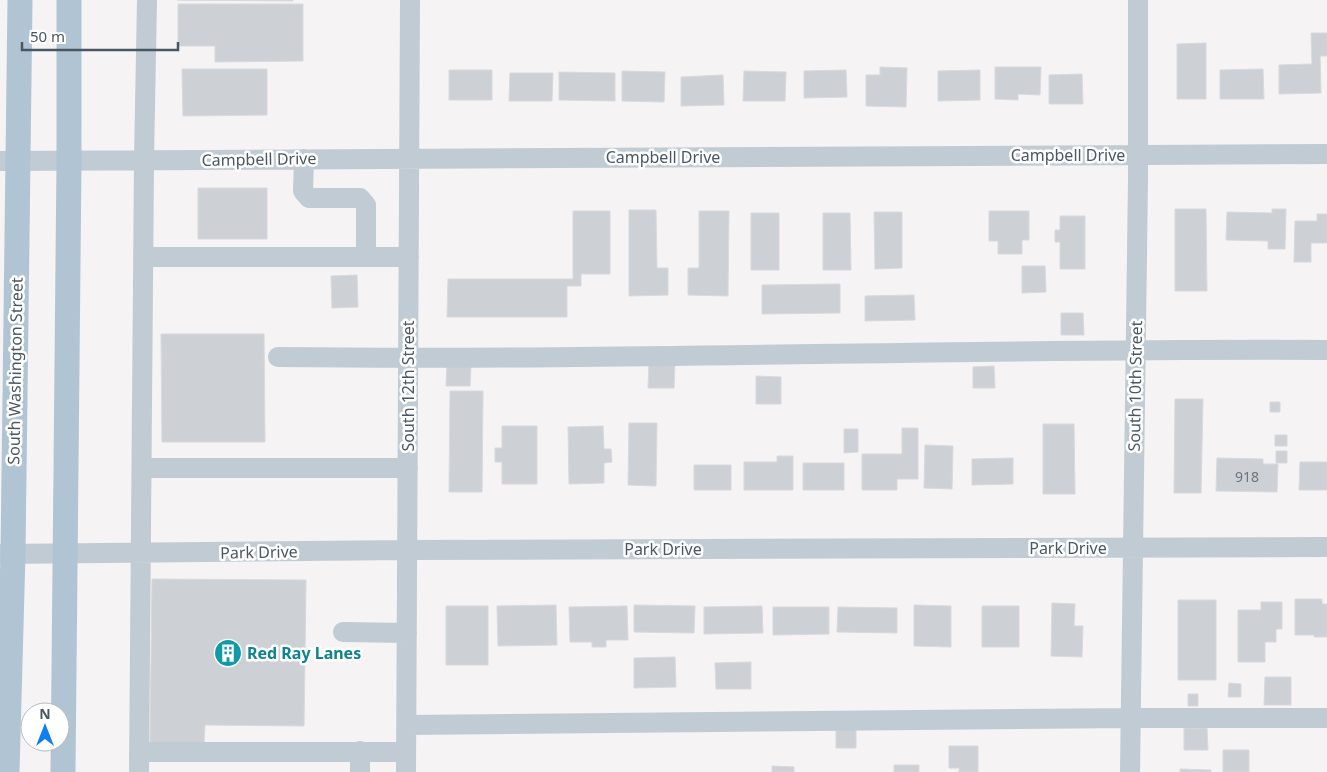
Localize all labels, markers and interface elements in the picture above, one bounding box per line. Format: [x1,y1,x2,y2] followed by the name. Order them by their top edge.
[22,20,179,52] scale bar
[30,26,65,46] text: 50 m
[1011,144,1125,166] street label: Campbell Drive
[606,146,720,168] street label: Campbell Drive
[201,147,317,171] street label: Campbell Drive
[2,277,28,465] street label: South Washington Street
[397,320,419,451] street label: South 12th Street
[1123,320,1147,452] street label: South 10th Street
[1235,467,1259,486] house number: 918
[1029,537,1107,559] street label: Park Drive
[624,538,702,560] street label: Park Drive
[220,540,298,564] street label: Park Drive
[213,638,243,668] building icon: Red Ray Lanes
[247,642,361,664] place label: Red Ray Lanes
[20,702,70,752] north arrow
[39,704,51,723] text: N

